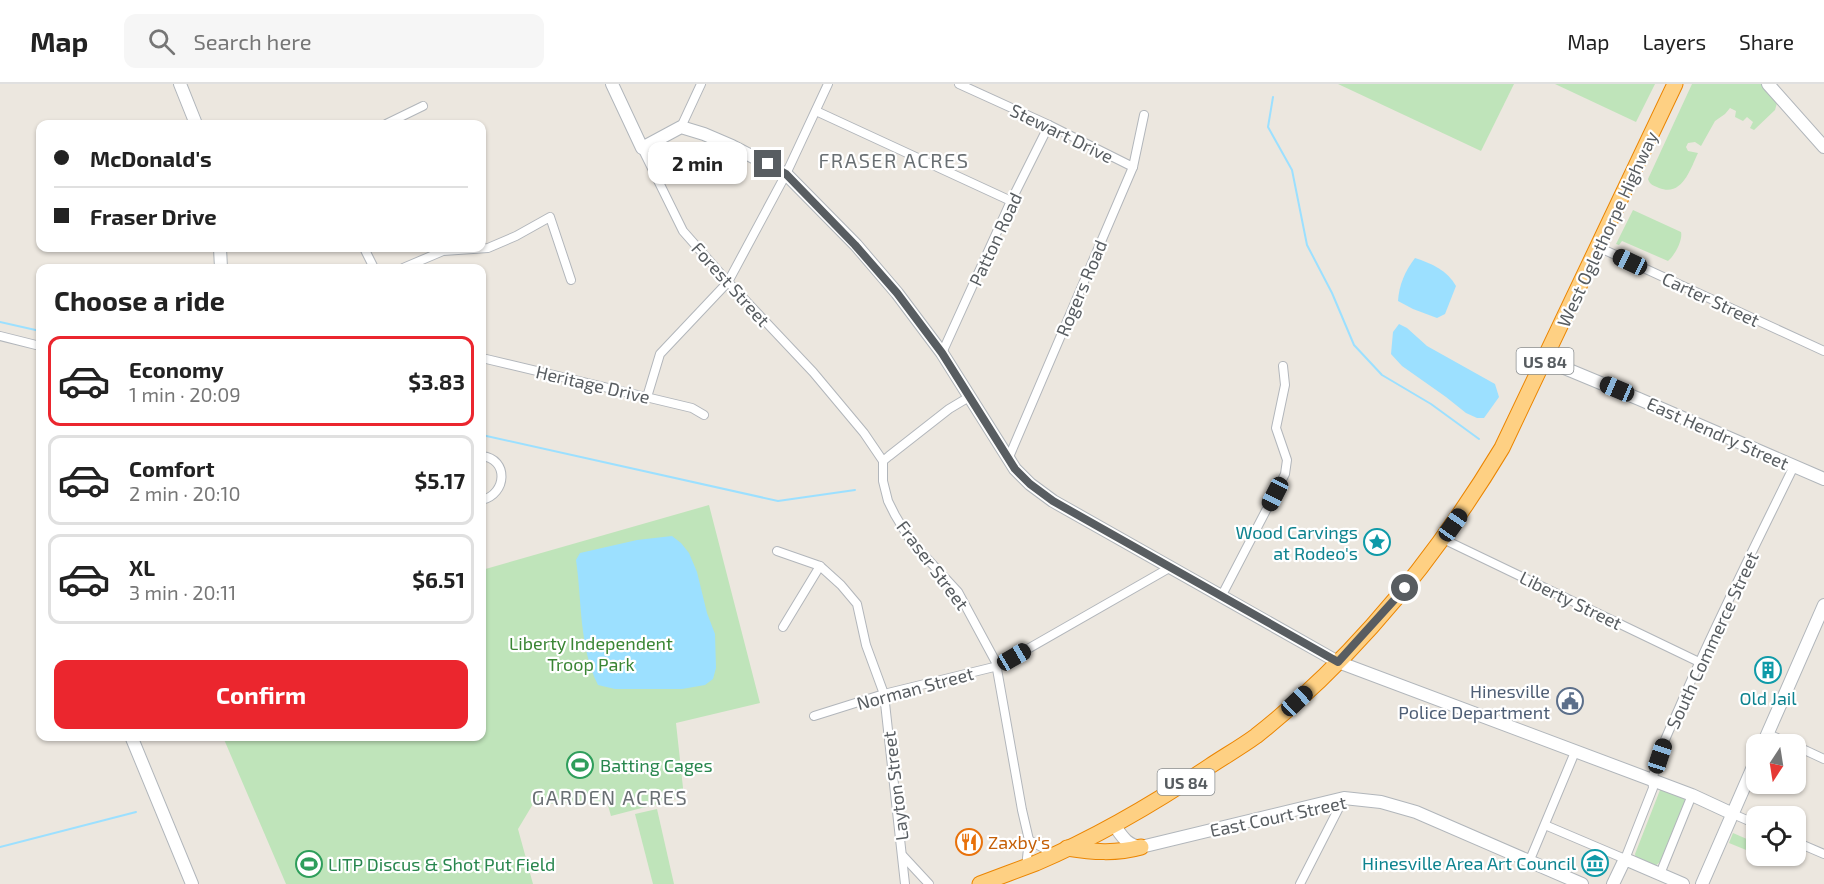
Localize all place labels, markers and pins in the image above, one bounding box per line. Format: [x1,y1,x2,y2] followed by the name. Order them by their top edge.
[1235,521,1358,564] place label: Wood Carvings at Rodeo's
[1362,527,1392,557] place icon: Wood Carvings at Rodeo's
[1753,655,1783,685] building icon: Old Jail
[1398,680,1550,723] place label: Hinesville Police Department
[1555,686,1585,716] public building icon: Hinesville Police Department
[1739,687,1797,709] place label: Old Jail
[565,750,595,780] sports icon: Batting Cages
[600,754,713,776] place label: Batting Cages
[954,827,984,857] restaurant icon: Zaxby's
[988,831,1050,853] place label: Zaxby's
[1580,848,1610,878] museum icon: Hinesville Area Art Council
[294,849,324,879] sports icon: LITP Discus & Shot Put Field
[1362,852,1577,874] place label: Hinesville Area Art Council
[328,853,555,875] place label: LITP Discus & Shot Put Field

